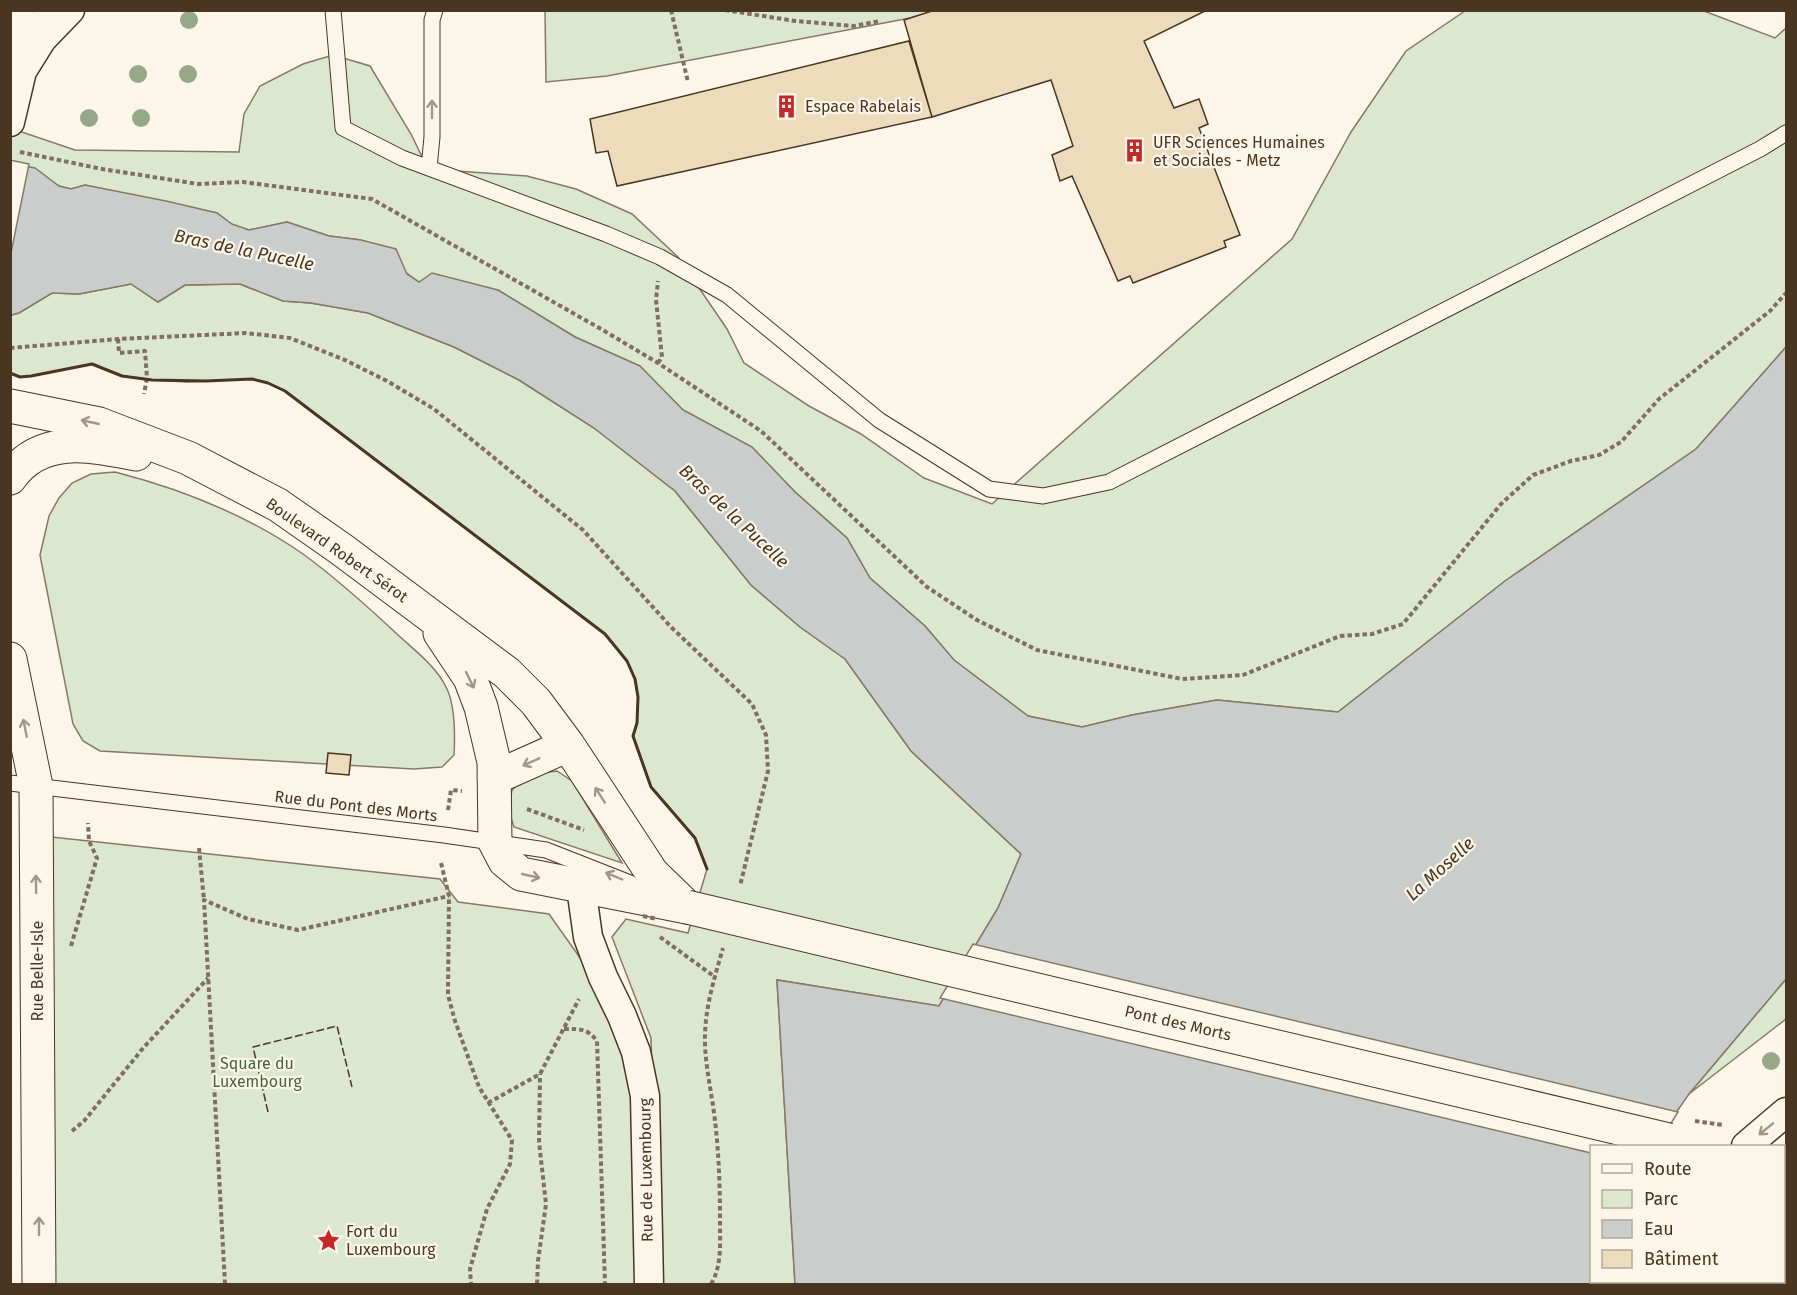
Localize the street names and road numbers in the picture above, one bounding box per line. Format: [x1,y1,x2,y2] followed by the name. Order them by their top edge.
[262,494,412,606] street label: Boulevard Robert Sérot
[274,787,438,825] street label: Rue du Pont des Morts
[28,921,47,1021] street label: Rue Belle-Isle
[1123,1002,1233,1044] street label: Pont des Morts
[635,1097,657,1242] street label: Rue de Luxembourg

